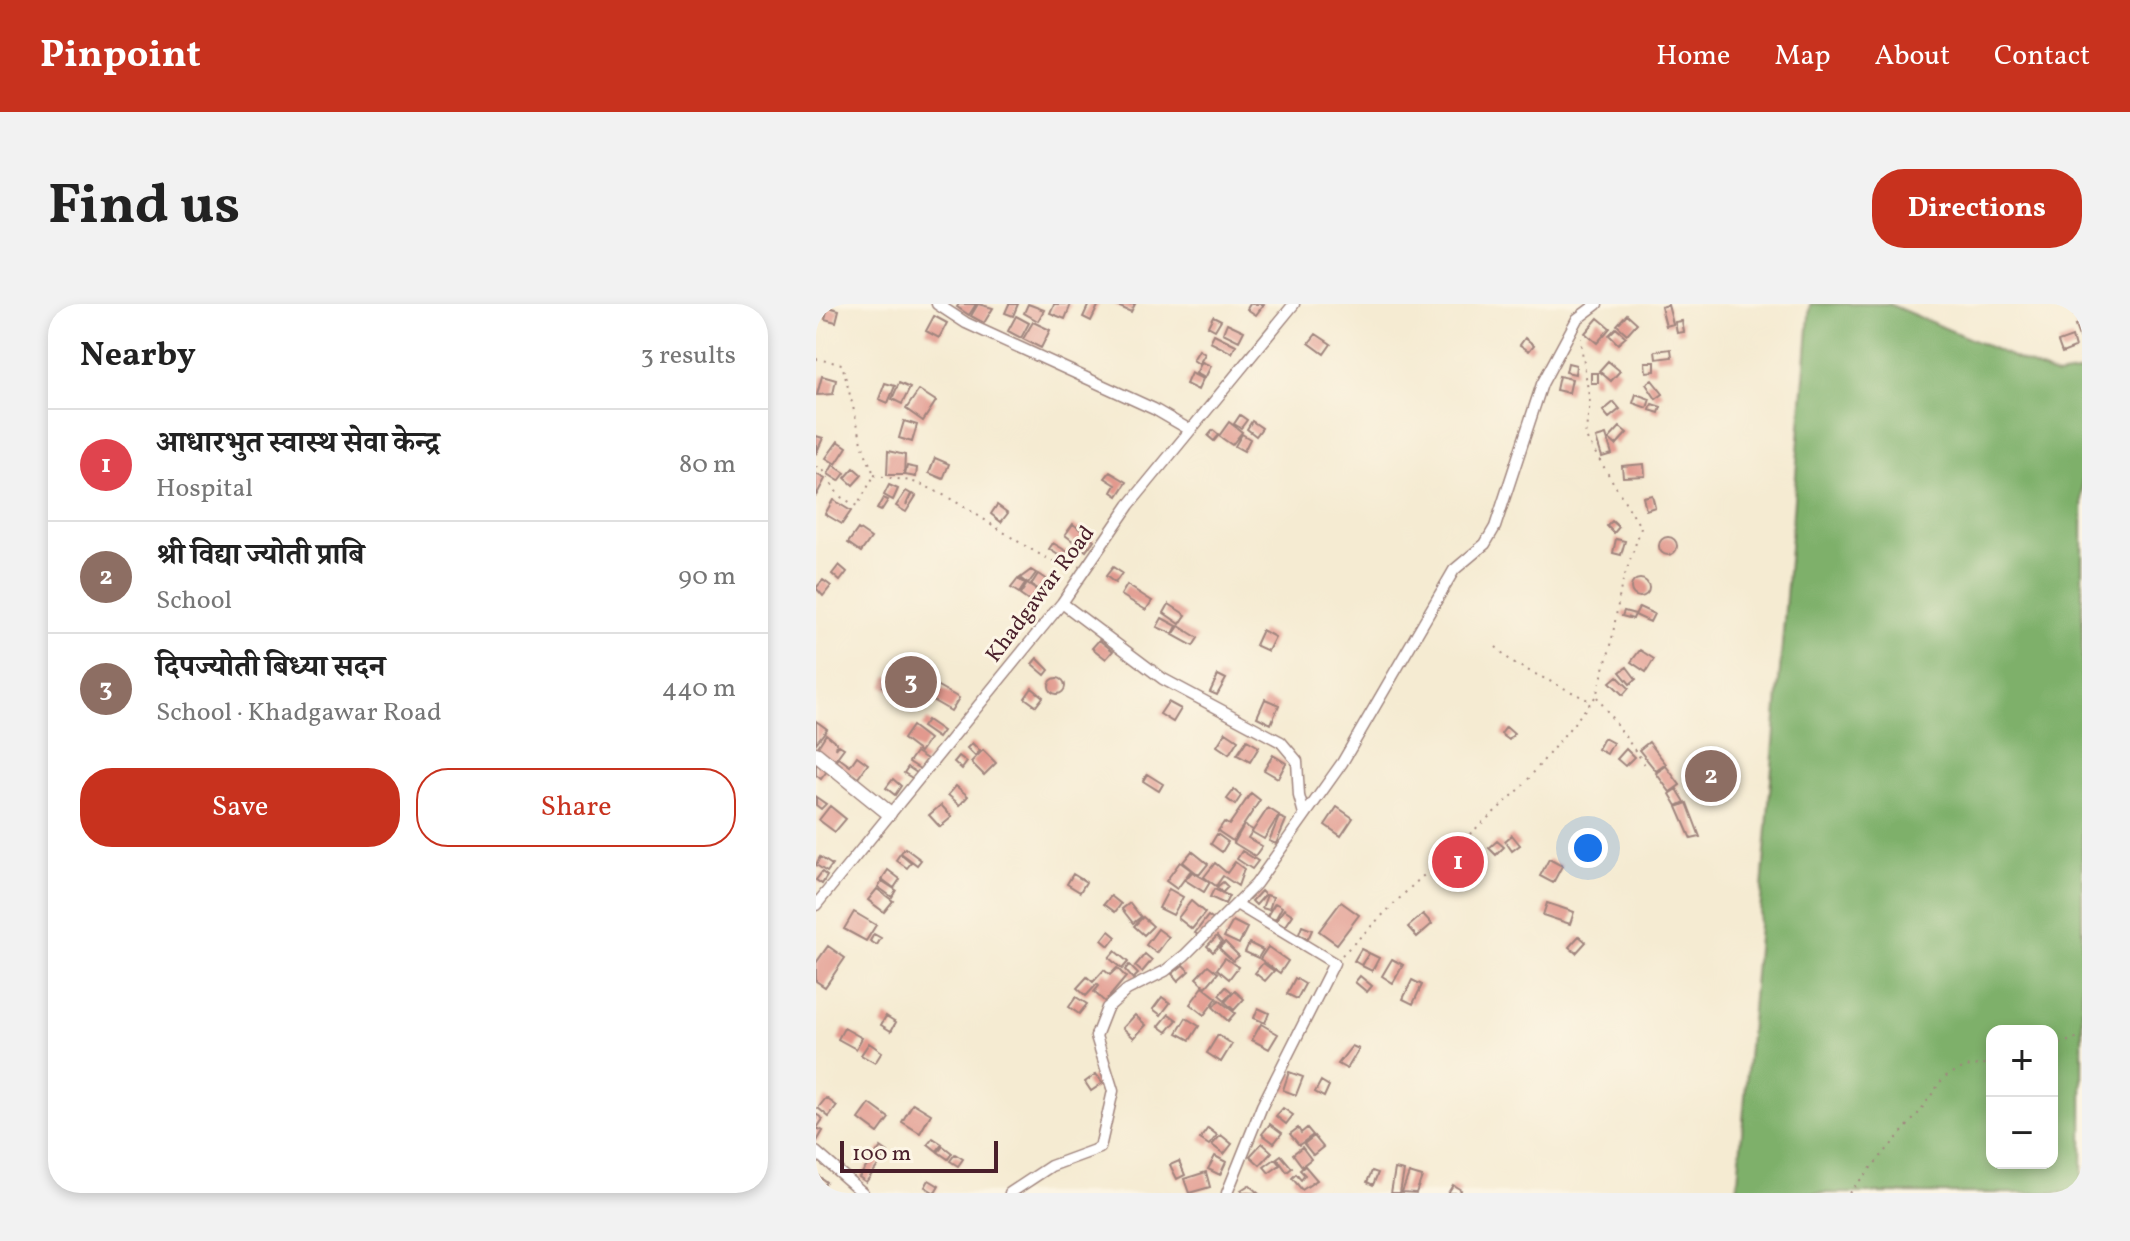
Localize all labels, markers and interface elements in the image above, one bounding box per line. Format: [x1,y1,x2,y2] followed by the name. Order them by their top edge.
[40,30,201,83] text: Pinpoint
[1656,37,1730,76] text: Home
[1774,37,1830,76] text: Map
[1874,37,1950,76] text: About
[1994,37,2090,76] text: Contact
[48,169,240,247] text: Find us
[1872,169,2082,248] button: Directions
[80,333,196,380] text: Nearby
[640,338,736,374] text: 3 results
[156,423,439,465] text: आधारभुत स्वास्थ सेवा केन्द्र
[101,447,111,483] text: 1
[679,447,736,483] text: 80 m
[156,471,253,507] text: Hospital
[979,520,1103,669] street label: Khadgawar Road
[156,535,364,577] text: श्री विद्या ज्योती प्राबि
[99,559,113,595] text: 2
[678,559,736,595] text: 90 m
[156,583,232,619] text: School
[156,647,385,689] text: दिपज्योती बिध्या सदन
[885,652,937,712] pin: 3
[99,671,113,707] text: 3
[662,671,736,707] text: 440 m
[156,695,442,731] text: School · Khadgawar Road
[1685,746,1737,806] pin: 2
[80,768,400,847] button: Save
[416,768,736,847] button: Share
[1568,828,1608,868] your location
[1432,832,1484,892] pin: 1
[1986,1025,2058,1169] map controls
[1986,1025,2058,1097] button: +
[1986,1097,2058,1169] button: −
[840,1137,998,1173] scale bar
[852,1139,911,1170] text: 100 m

